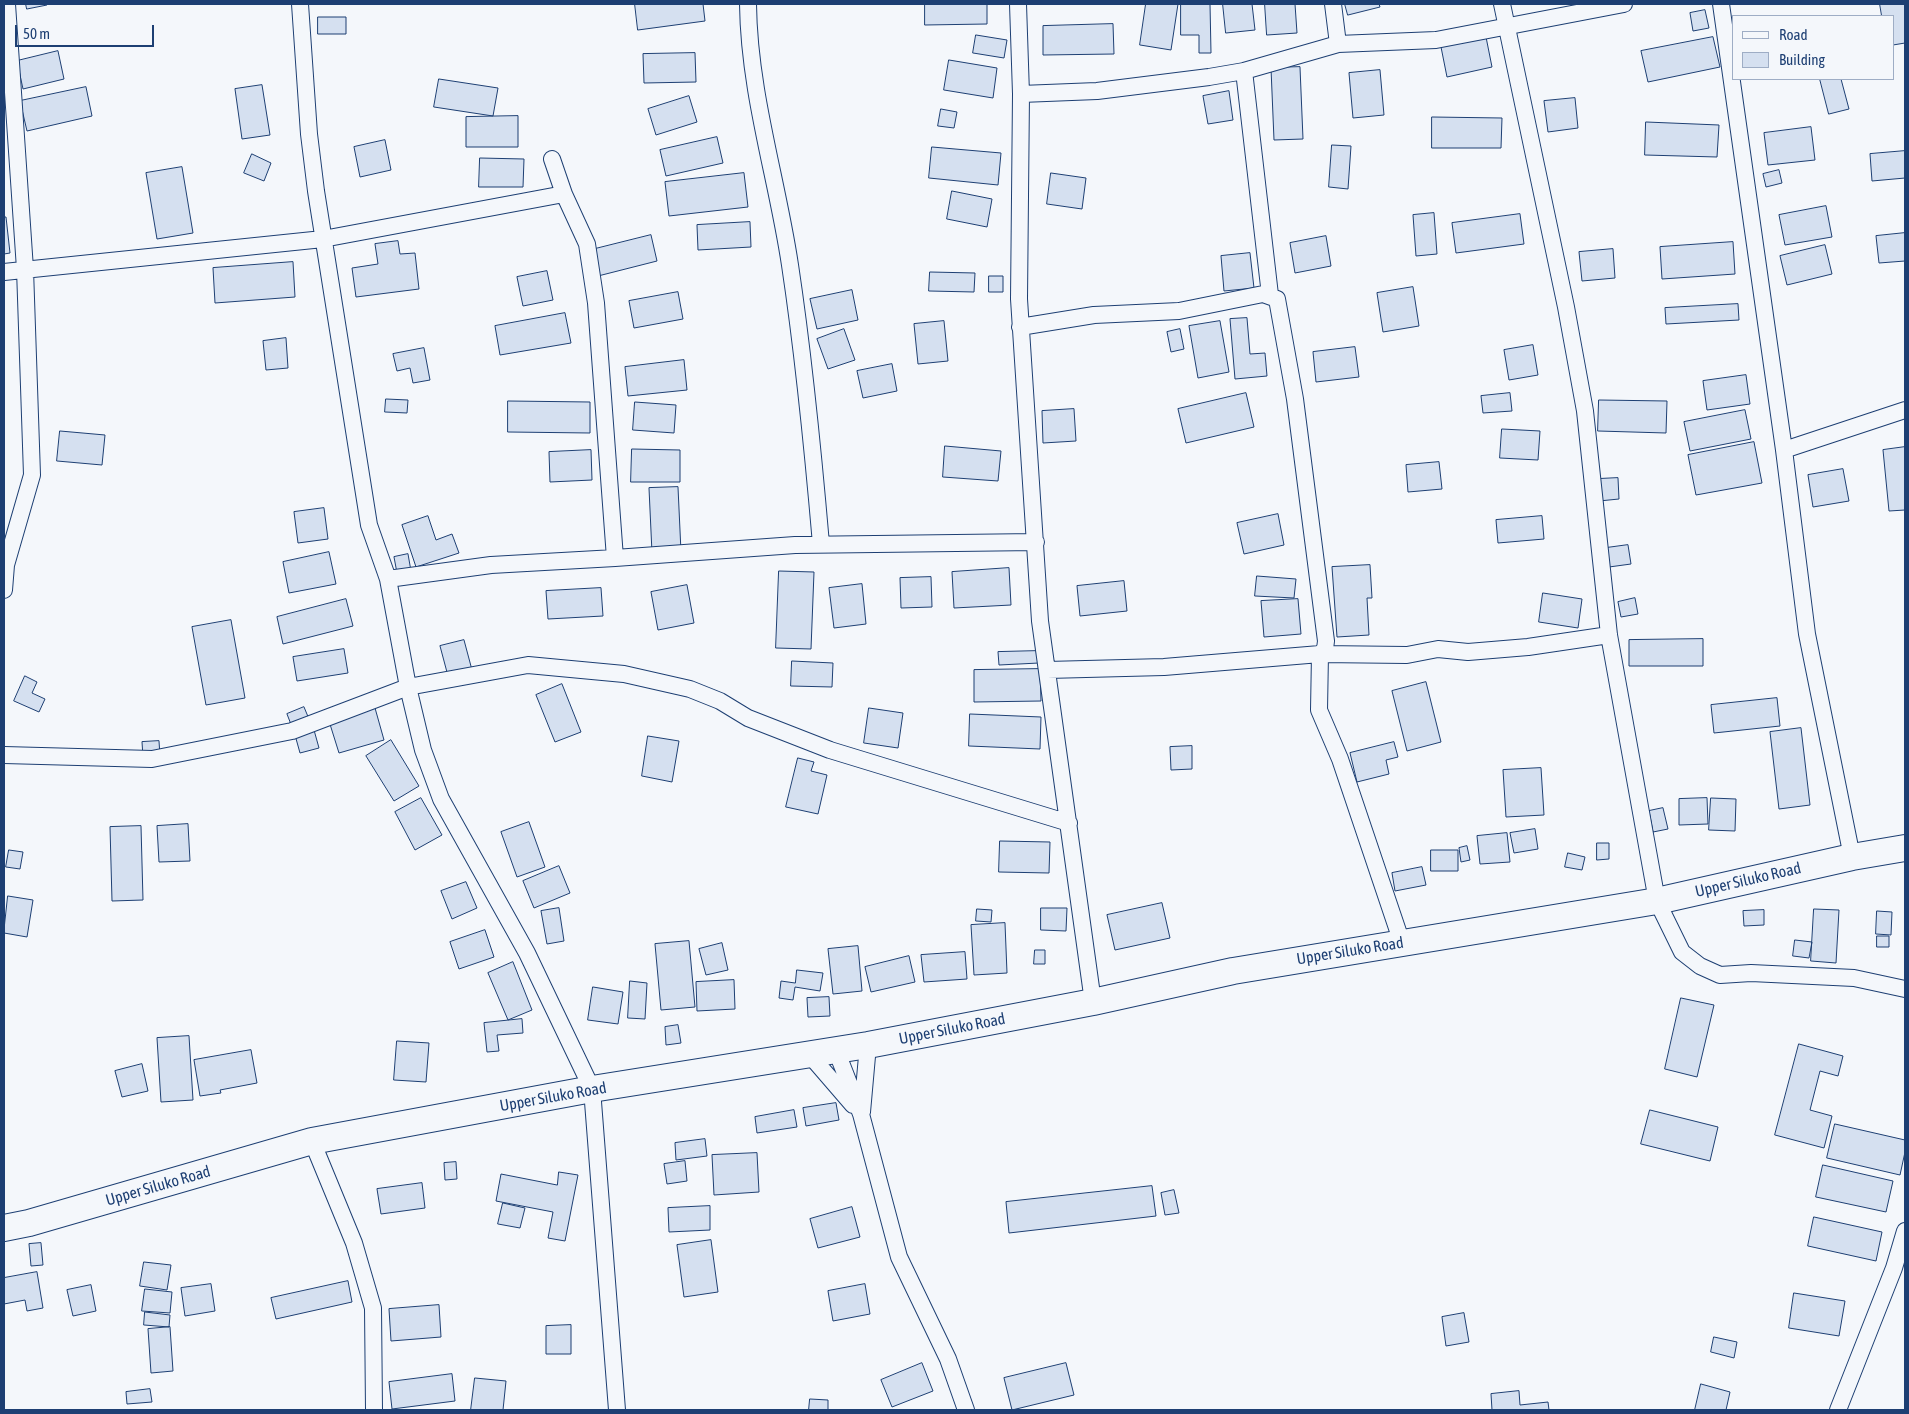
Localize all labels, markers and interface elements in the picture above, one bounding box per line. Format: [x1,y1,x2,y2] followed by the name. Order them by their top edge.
[18,15,156,47] scale bar
[1732,15,1894,80] legend
[23,25,50,42] text: 50 m
[1779,26,1808,43] text: Road
[1779,51,1825,68] text: Building
[1693,858,1803,902] street label: Upper Siluko Road
[1295,933,1405,969] street label: Upper Siluko Road
[897,1009,1007,1049] street label: Upper Siluko Road
[498,1078,608,1116] street label: Upper Siluko Road
[103,1162,213,1210] street label: Upper Siluko Road

